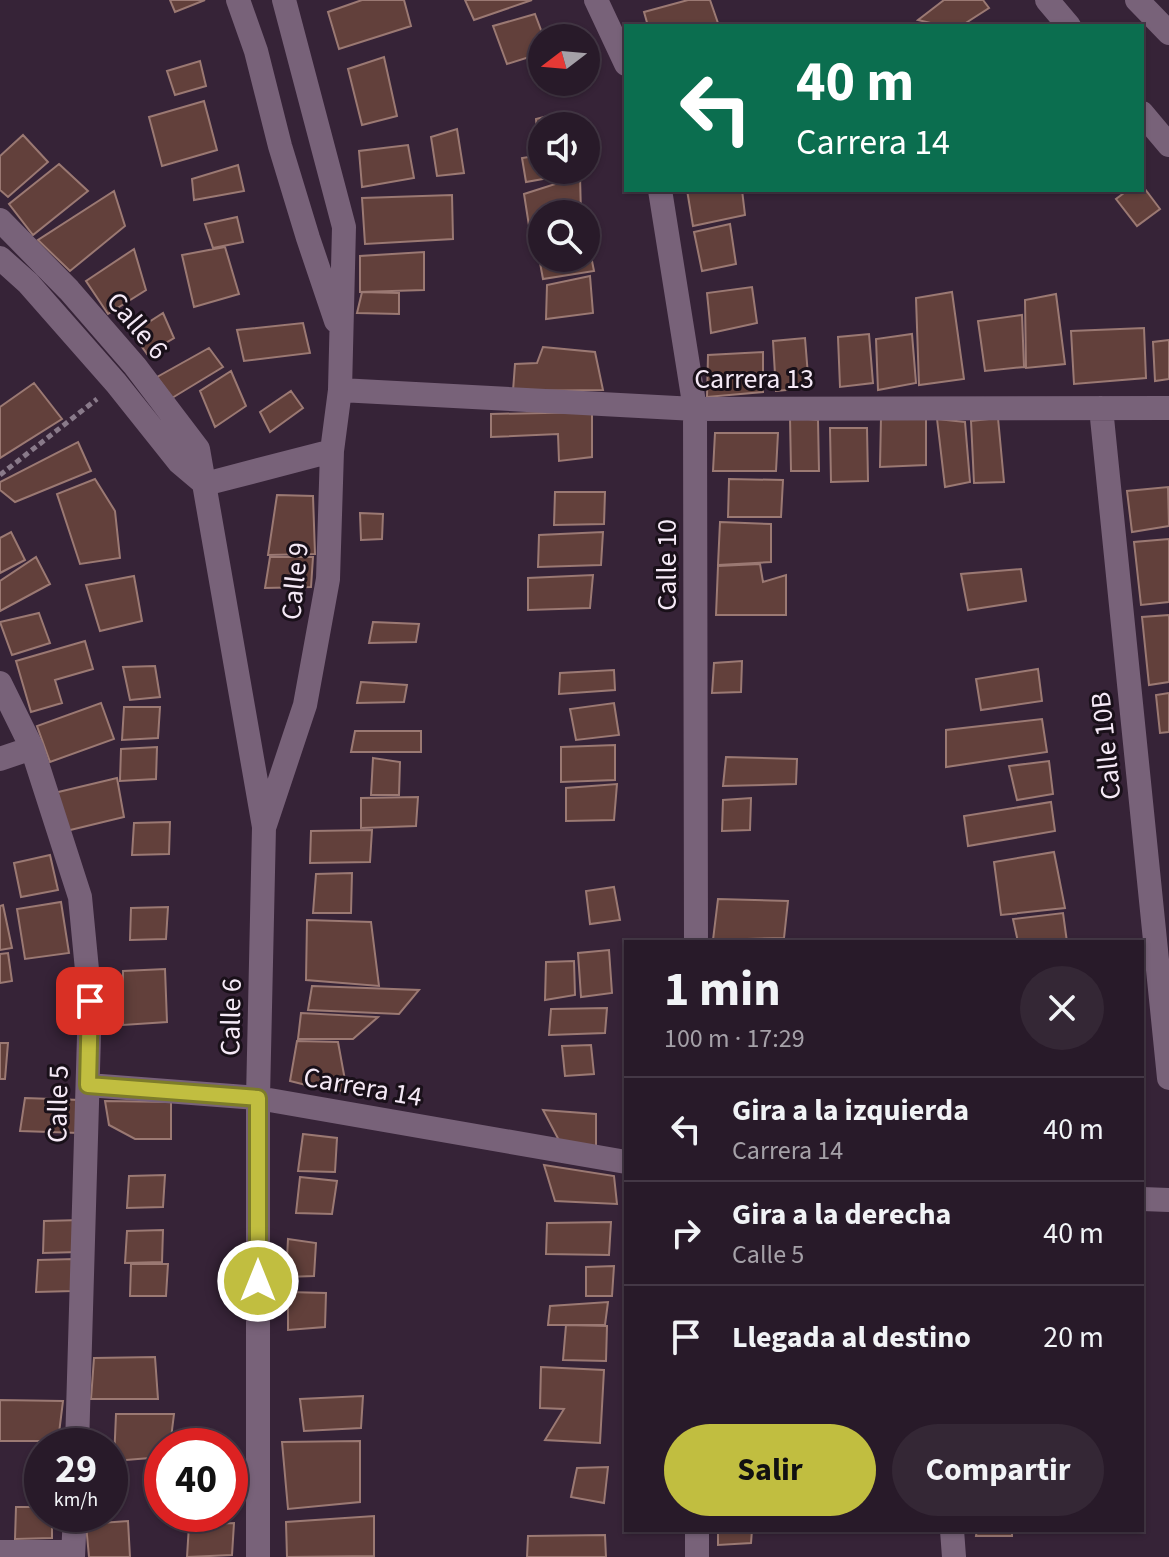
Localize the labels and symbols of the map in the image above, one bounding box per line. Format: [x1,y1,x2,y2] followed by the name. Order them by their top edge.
[528,24,600,96] north arrow
[97,283,178,368] street label: Calle 6
[694,359,814,399] street label: Carrera 13
[647,519,687,611] street label: Calle 10
[271,540,319,622] street label: Calle 9
[1080,690,1132,802] street label: Calle 10B
[56,967,124,1035] pin
[210,978,252,1056] street label: Calle 6
[300,1057,425,1117] street label: Carrera 14
[37,1065,79,1143] street label: Calle 5
[216,1239,300,1323] position arrow
[144,1428,248,1532] speed limit sign: 40

